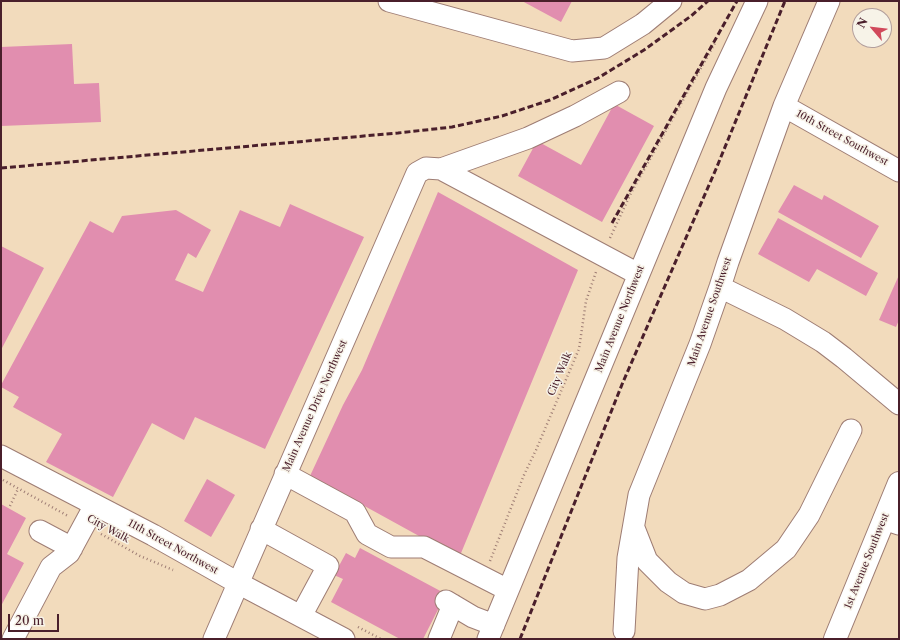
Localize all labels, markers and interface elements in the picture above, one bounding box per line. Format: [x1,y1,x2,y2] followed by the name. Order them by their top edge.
[852,8,892,48] north arrow
[854,15,871,30] text: N
[794,108,890,168] street label: 10th Street Southwest
[686,256,734,368] street label: Main Avenue Southwest
[593,264,647,374] street label: Main Avenue Northwest
[280,338,350,474] street label: Main Avenue Drive Northwest
[545,350,575,398] street label: City Walk
[842,511,892,611] street label: 1st Avenue Southwest
[85,512,131,546] street label: City Walk
[126,517,220,577] street label: 11th Street Northwest
[10,606,61,632] scale bar
[15,613,44,628] text: 20 m

